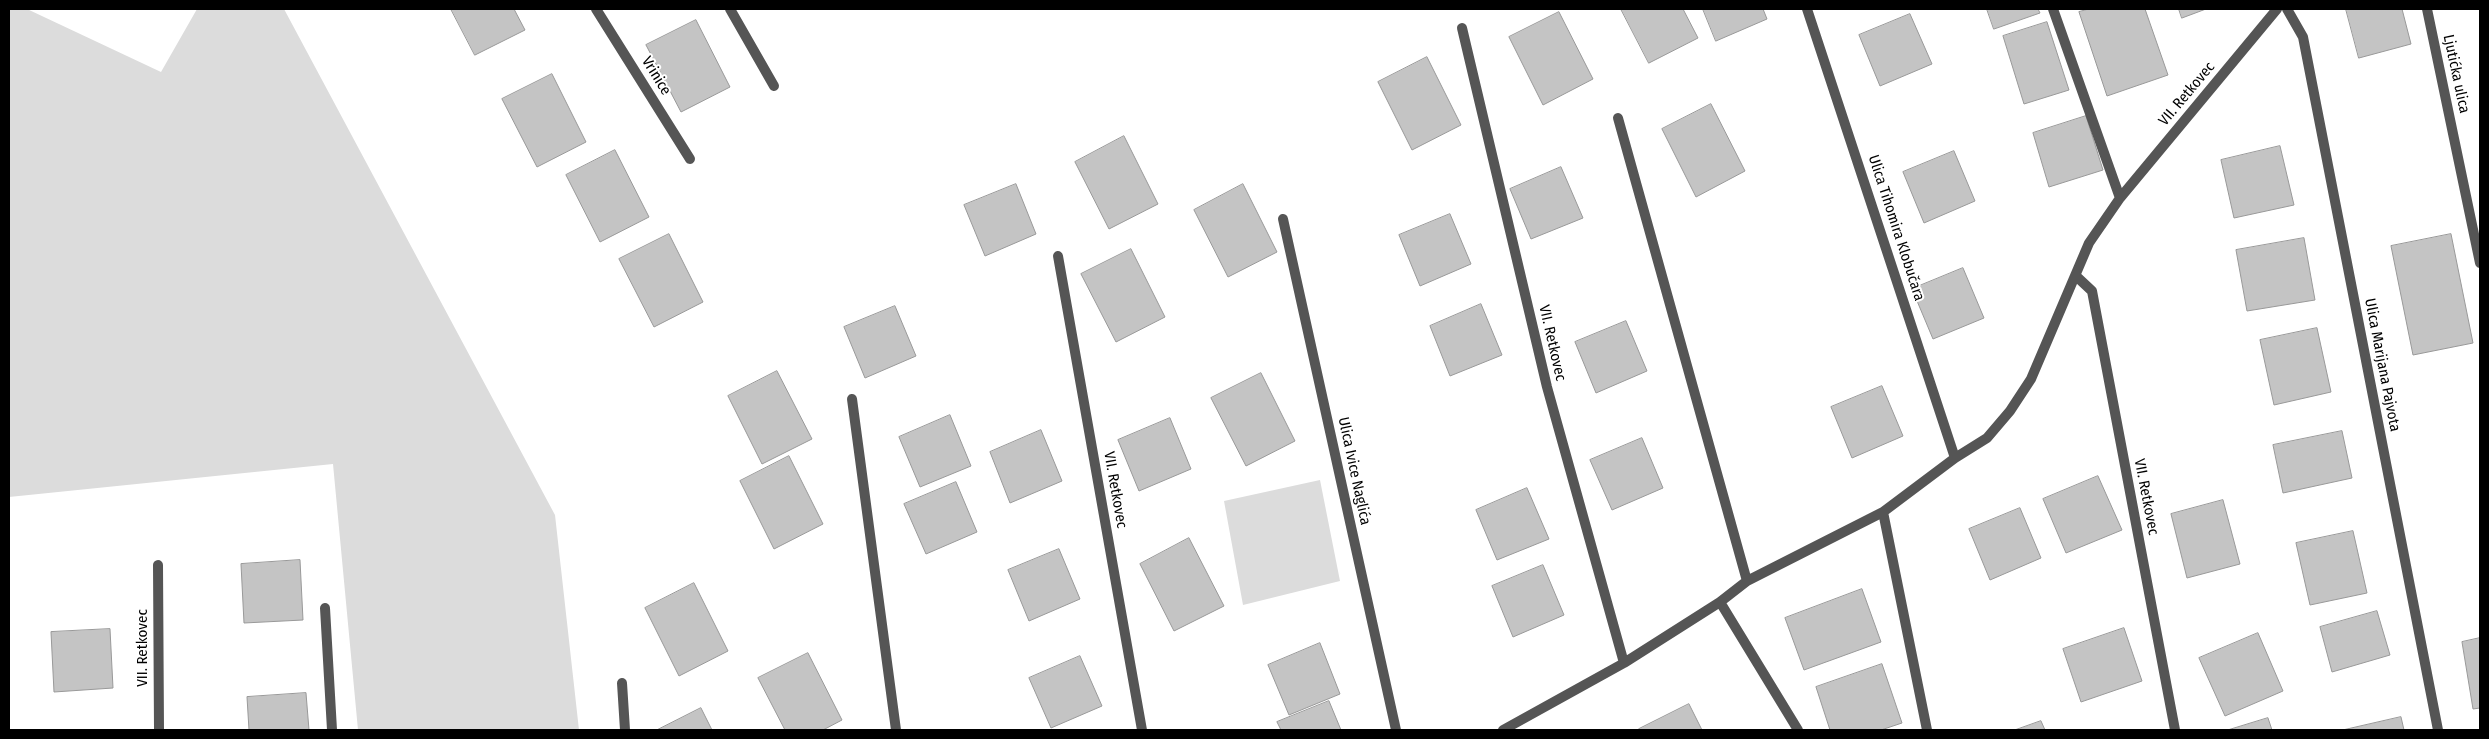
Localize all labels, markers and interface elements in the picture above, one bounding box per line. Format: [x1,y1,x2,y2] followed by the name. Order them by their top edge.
[2439,33,2473,115] street label: Ljutićka ulica
[637,54,675,98] street label: Vrinice
[2155,58,2219,130] street label: VII. Retkovec
[1864,153,1928,303] street label: Ulica Tihomira Klobučara
[2360,297,2404,433] street label: Ulica Marijana Pajvota
[1535,303,1569,383] street label: VII. Retkovec
[1334,415,1374,527] street label: Ulica Ivice Naglića
[1099,450,1131,530] street label: VII. Retkovec
[2130,457,2162,537] street label: VII. Retkovec
[134,609,152,687] street label: VII. Retkovec

